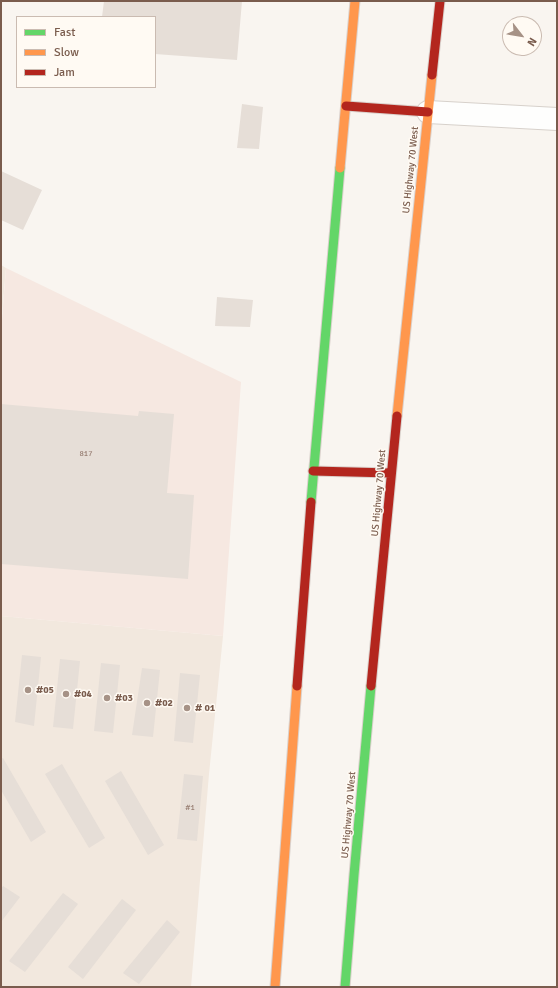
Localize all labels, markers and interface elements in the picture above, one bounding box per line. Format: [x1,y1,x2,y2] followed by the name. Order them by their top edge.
[16,16,156,88] legend
[502,16,542,56] north arrow
[54,25,75,40] text: Fast
[524,35,539,49] text: N
[54,45,79,60] text: Slow
[54,65,75,80] text: Jam
[400,126,422,214] street label: US Highway 70 West
[80,449,92,459] house number: 817
[369,449,389,537] street label: US Highway 70 West
[36,684,54,696] place label: #05
[23,685,33,695] marker: #05
[74,688,92,700] place label: #04
[61,689,71,699] marker: #04
[115,692,133,704] place label: #03
[102,693,112,703] marker: #03
[155,697,173,709] place label: #02
[142,698,152,708] marker: #02
[195,702,215,714] place label: # 01
[182,703,192,713] marker: # 01
[339,771,359,859] street label: US Highway 70 West
[185,803,195,813] house number: #1

